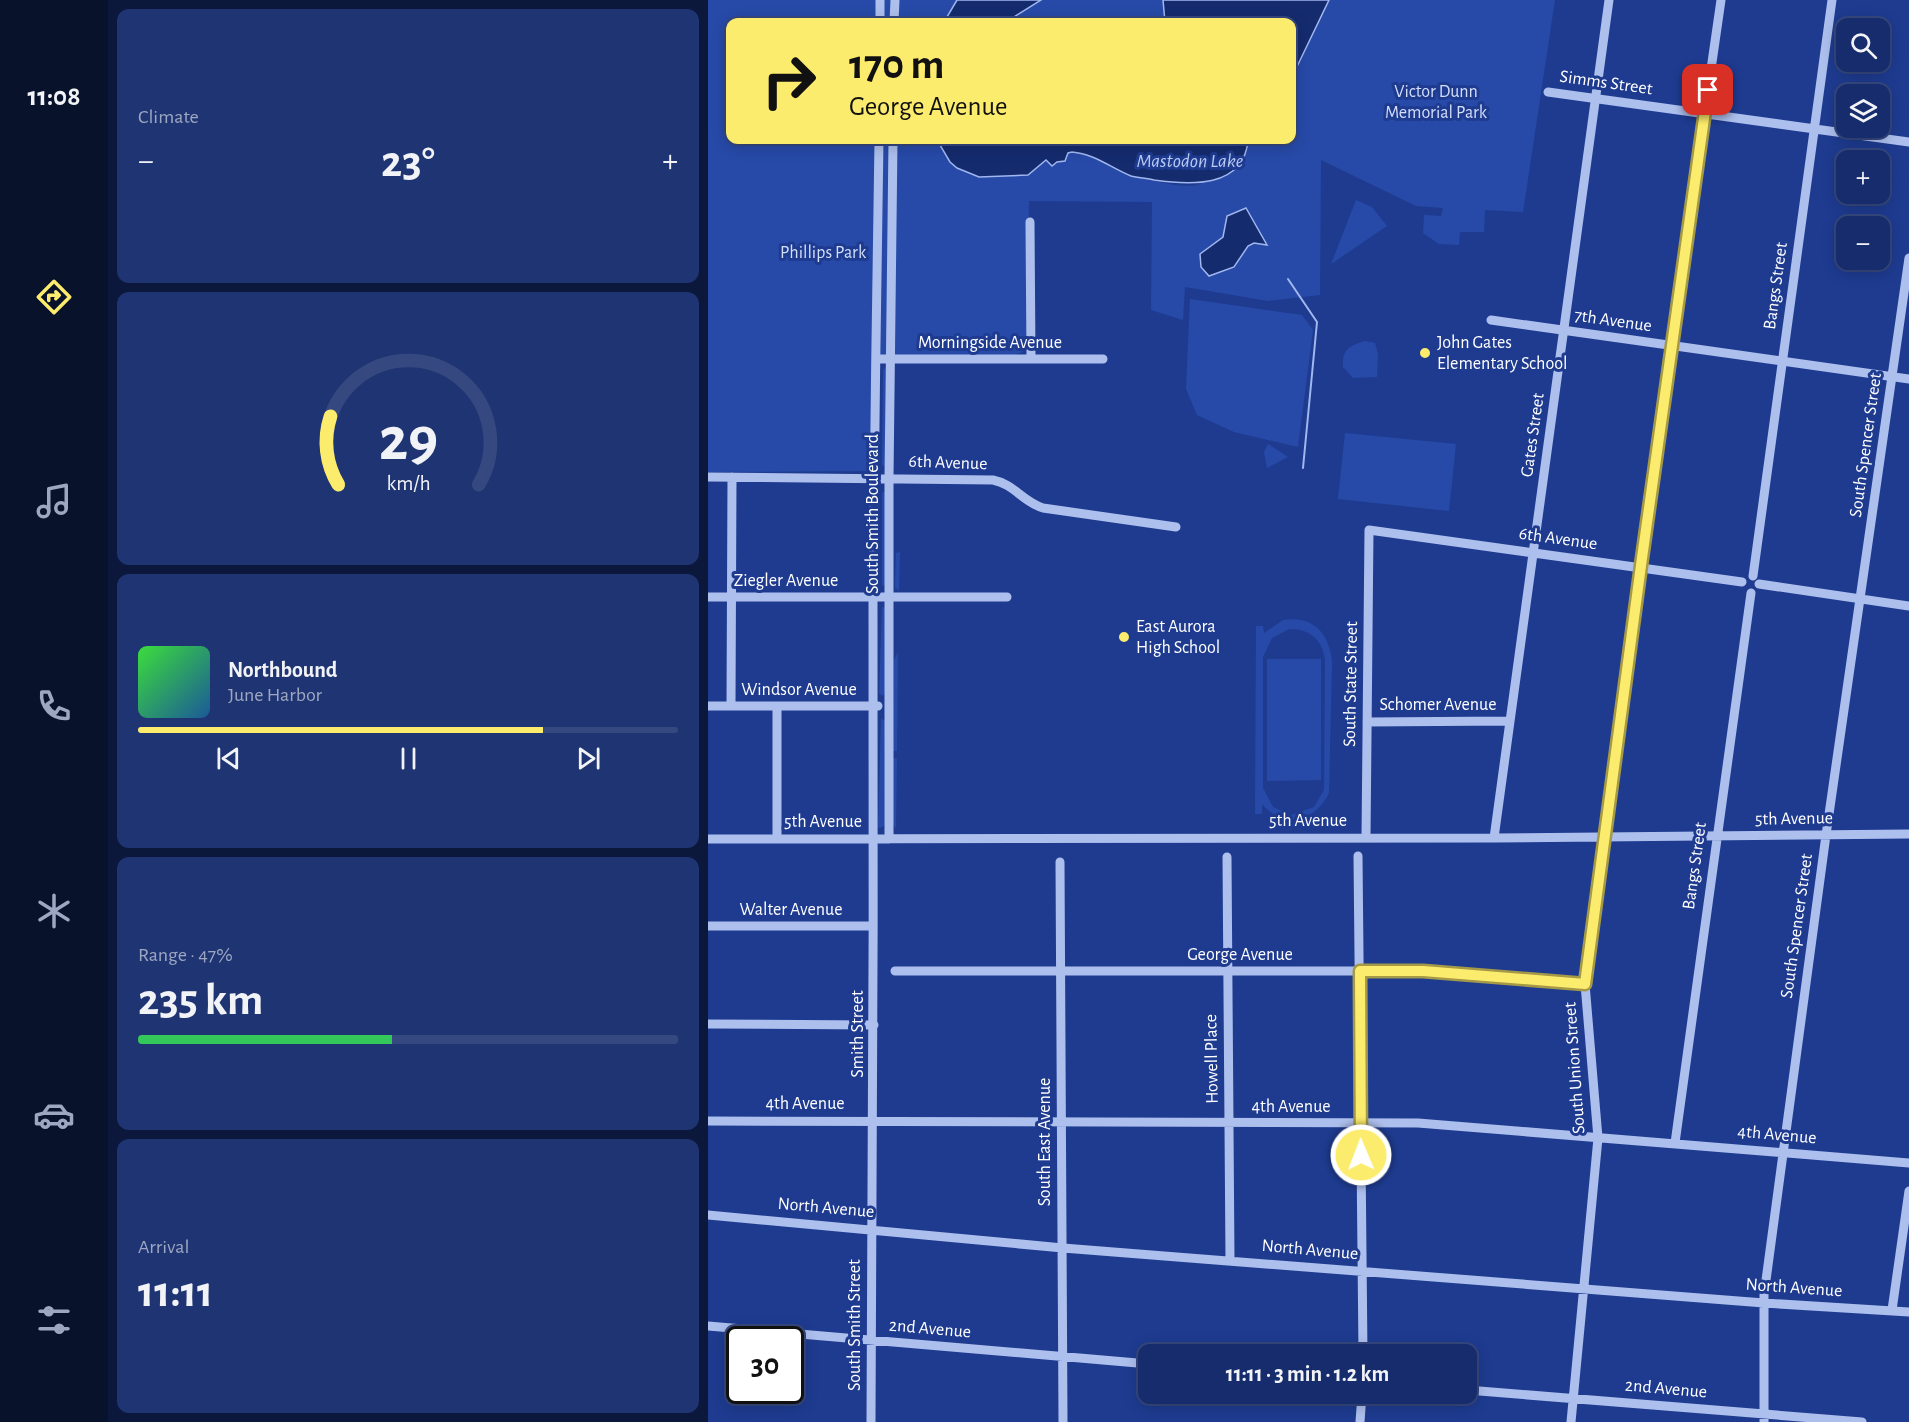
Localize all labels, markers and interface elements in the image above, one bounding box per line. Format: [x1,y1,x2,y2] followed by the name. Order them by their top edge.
[1836,18,1890,270] map controls
[1836,18,1890,72] button: search
[750,42,828,120] icon: right
[849,44,944,86] text: 170 m
[1682,64,1733,115] pin
[1558,68,1654,98] street label: Simms Street
[1691,73,1724,106] icon: arrive
[27,83,81,110] text: 11:08
[1385,83,1488,122] park label: Victor Dunn Memorial Park
[1836,84,1890,138] button: layers
[849,93,1008,120] text: George Avenue
[138,107,199,127] text: Climate
[381,140,435,185] text: 23°
[138,145,154,178] text: −
[662,145,678,178] text: +
[1836,150,1890,204] button: +
[1137,151,1244,171] water label: Mastodon Lake
[1836,216,1890,270] button: −
[1761,241,1791,331] street label: Bangs Street
[780,244,867,262] park label: Phillips Park
[33,276,75,318] icon: directions
[1573,307,1653,335] street label: 7th Avenue
[918,334,1062,352] street label: Morningside Avenue
[1437,334,1568,373] place label: John Gates Elementary School
[1418,346,1432,360] marker: John Gates Elementary School
[1847,371,1885,518] street label: South Spencer Street
[1518,392,1548,478] street label: Gates Street
[378,410,438,472] text: 29
[864,434,882,594] street label: South Smith Boulevard
[908,453,988,473] street label: 6th Avenue
[386,474,430,495] text: km/h
[33,480,75,522] icon: music
[1518,525,1598,553] street label: 6th Avenue
[734,572,838,590] street label: Ziegler Avenue
[1136,618,1220,657] place label: East Aurora High School
[1341,621,1361,747] street label: South State Street
[1117,630,1131,644] marker: East Aurora High School
[228,659,337,681] text: Northbound
[741,681,857,699] street label: Windsor Avenue
[33,685,75,727] icon: phone
[228,685,322,705] text: June Harbor
[1379,696,1497,714] street label: Schomer Avenue
[212,742,245,775] icon: previous
[392,742,425,775] icon: pause
[572,742,605,775] icon: next
[1755,809,1833,829] street label: 5th Avenue
[1269,812,1347,830] street label: 5th Avenue
[784,813,862,831] street label: 5th Avenue
[1680,821,1710,911] street label: Bangs Street
[1778,852,1816,999] street label: South Spencer Street
[33,890,75,932] icon: climate
[740,901,842,919] street label: Walter Avenue
[138,945,233,965] text: Range · 47%
[1187,946,1293,964] street label: George Avenue
[138,978,263,1023] text: 235 km
[849,990,867,1078] street label: Smith Street
[1561,1001,1589,1135] street label: South Union Street
[1202,1014,1222,1104] street label: Howell Place
[1036,1078,1054,1206] street label: South East Avenue
[33,1094,75,1136] icon: car
[765,1095,845,1113] street label: 4th Avenue
[1251,1098,1331,1116] street label: 4th Avenue
[1329,1123,1393,1187] position arrow
[1737,1123,1817,1147] street label: 4th Avenue
[777,1195,875,1221] street label: North Avenue
[138,1237,189,1257] text: Arrival
[1261,1237,1359,1263] street label: North Avenue
[846,1259,864,1391] street label: South Smith Street
[138,1270,213,1315] text: 11:11
[1745,1276,1843,1300] street label: North Avenue
[33,1299,75,1341] icon: filters
[888,1316,972,1342] street label: 2nd Avenue
[726,1326,804,1404] speed limit sign: 30
[1226,1363,1389,1385] text: 11:11 · 3 min · 1.2 km
[1624,1376,1708,1402] street label: 2nd Avenue

